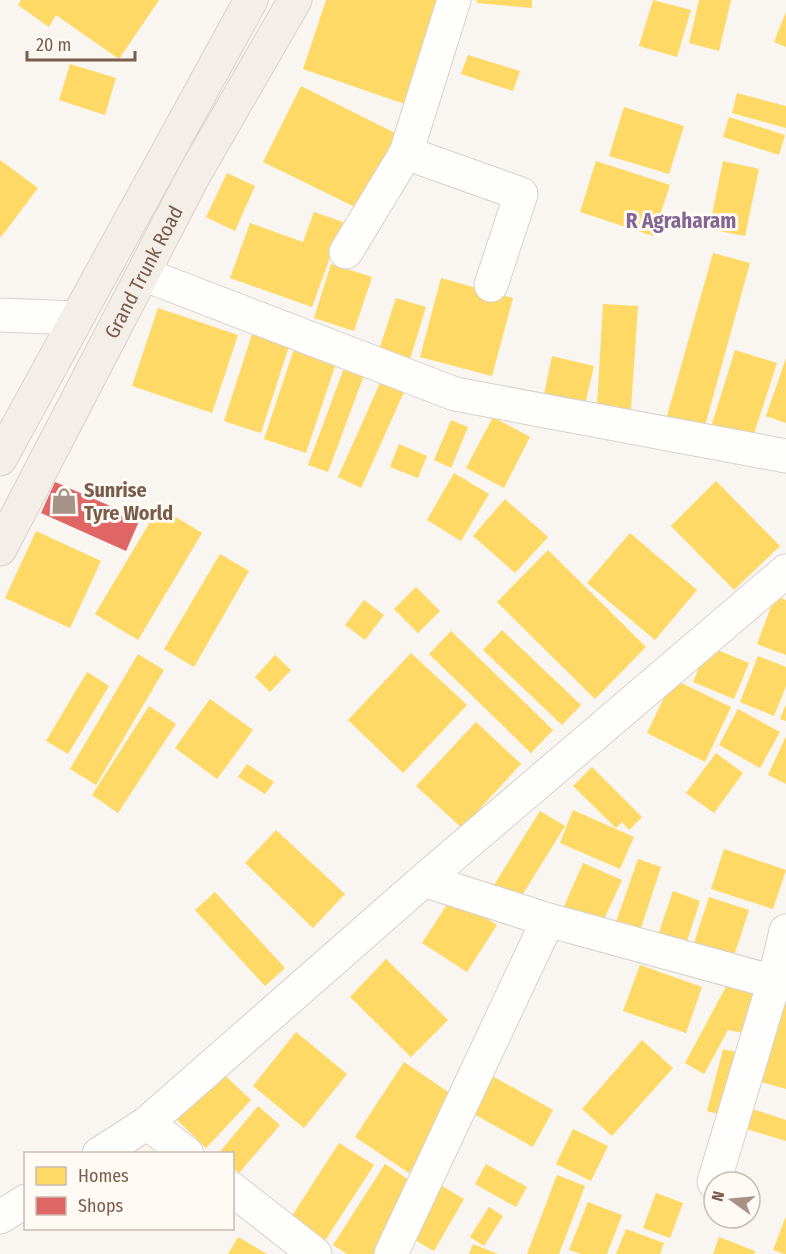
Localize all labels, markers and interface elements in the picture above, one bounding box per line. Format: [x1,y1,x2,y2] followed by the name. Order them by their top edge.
[27,24,135,62] scale bar
[36,34,71,56] text: 20 m
[99,202,188,342] street label: Grand Trunk Road
[626,208,736,234] district label: R Agraharam
[84,478,173,525] place label: Sunrise Tyre World
[49,486,79,516] shop icon: Sunrise Tyre World
[24,1152,234,1230] legend
[78,1165,129,1187] text: Homes
[702,1170,762,1230] north arrow
[708,1189,728,1203] text: N
[78,1195,123,1217] text: Shops

